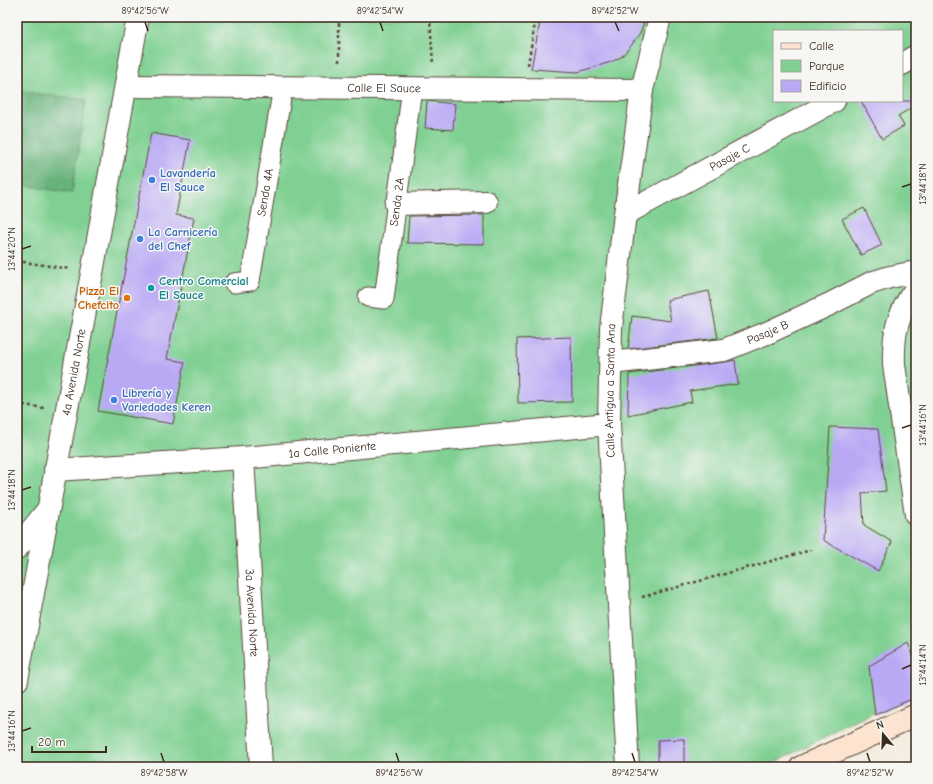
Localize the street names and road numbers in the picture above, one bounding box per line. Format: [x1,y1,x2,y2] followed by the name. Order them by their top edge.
[347,81,421,95] street label: Calle El Sauce
[707,141,752,174] street label: Pasaje C
[254,167,276,218] street label: Senda 4A
[387,177,407,227] street label: Senda 2A
[745,317,791,347] street label: Pasaje B
[602,323,619,458] street label: Calle Antigua a Santa Ana
[59,328,89,417] street label: 4a Avenida Norte
[288,439,376,461] street label: 1a Calle Poniente
[242,568,262,657] street label: 3a Avenida Norte

